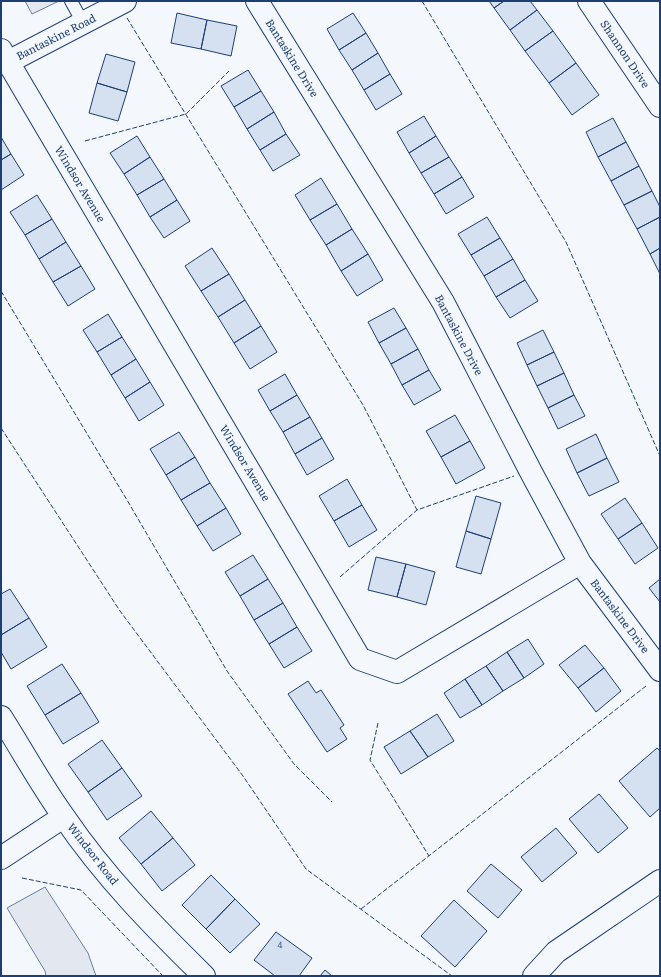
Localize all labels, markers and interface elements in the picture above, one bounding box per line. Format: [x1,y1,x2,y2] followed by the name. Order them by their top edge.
[13,9,98,63] street label: Bantaskine Road
[262,15,324,100] street label: Bantaskine Drive
[597,16,655,91] street label: Shannon Drive
[52,142,110,225] street label: Windsor Avenue
[432,291,488,378] street label: Bantaskine Drive
[217,421,275,504] street label: Windsor Avenue
[587,575,654,656] street label: Bantaskine Drive
[64,819,123,888] street label: Windsor Road
[278,937,283,951] house number: 4

